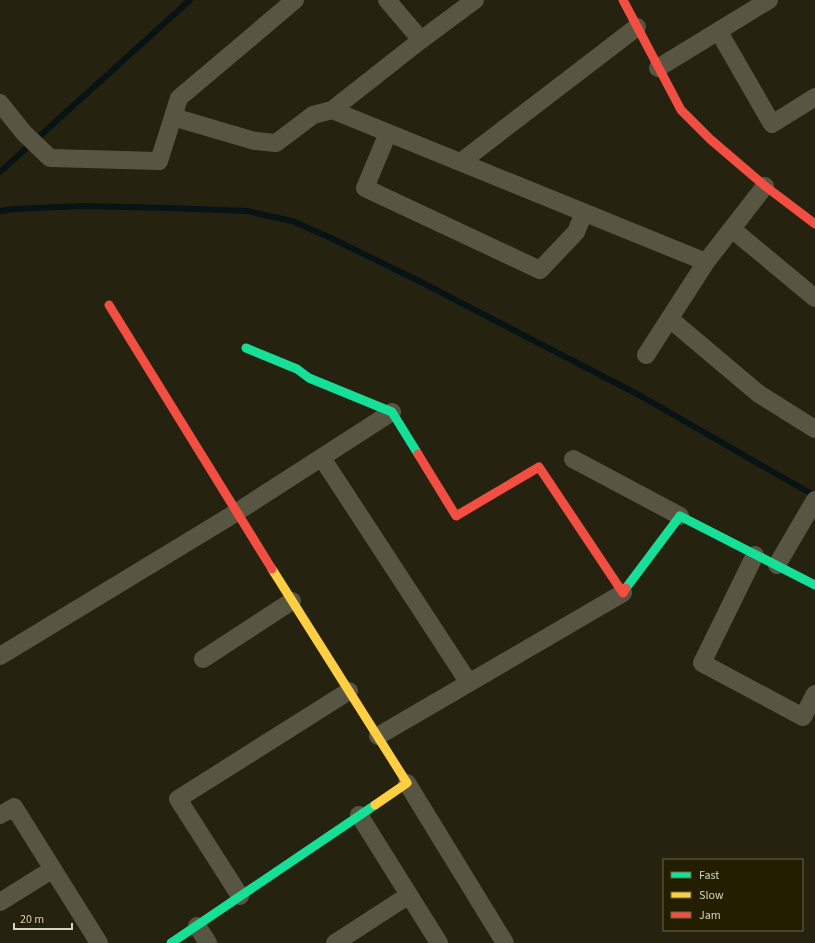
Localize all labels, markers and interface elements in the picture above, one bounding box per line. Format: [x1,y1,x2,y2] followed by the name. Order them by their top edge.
[663,859,803,931] legend
[699,867,719,884] text: Fast
[699,887,724,904] text: Slow
[14,905,72,931] scale bar
[699,907,721,924] text: Jam
[20,911,44,928] text: 20 m

